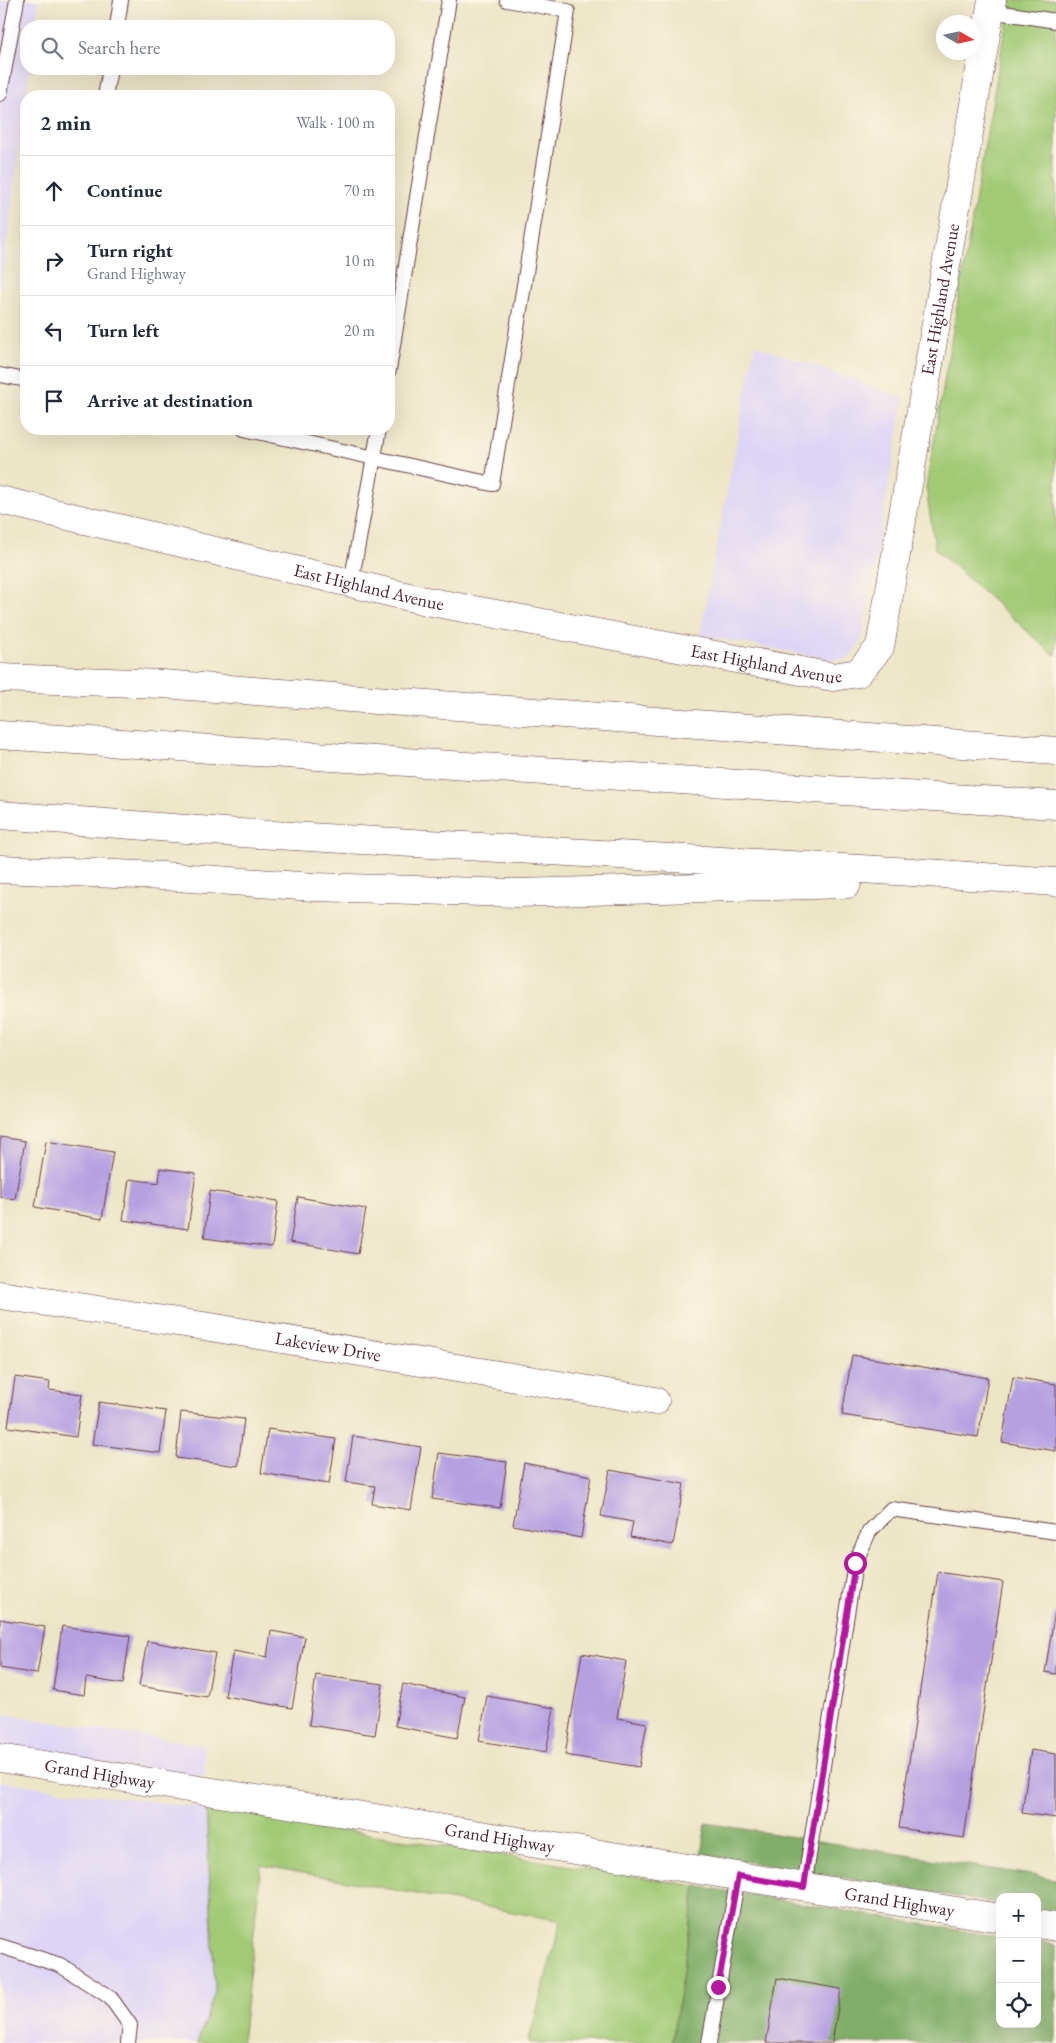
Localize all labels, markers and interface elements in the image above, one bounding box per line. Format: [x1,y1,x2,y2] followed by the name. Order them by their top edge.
[936,15,981,60] north arrow
[20,20,395,75] search box
[38,34,66,62] icon: search
[78,35,160,60] text: Search here
[40,109,91,136] text: 2 min
[296,112,375,133] text: Walk · 100 m
[40,177,68,205] icon: ahead
[87,178,162,203] text: Continue
[344,180,375,201] text: 70 m
[915,222,964,377] street label: East Highland Avenue
[87,238,173,263] text: Turn right
[40,247,68,275] icon: right
[344,250,375,271] text: 10 m
[87,263,186,284] text: Grand Highway
[40,317,68,345] icon: left
[87,318,159,343] text: Turn left
[344,320,375,341] text: 20 m
[40,387,68,415] icon: arrive
[87,388,253,413] text: Arrive at destination
[292,558,446,615] street label: East Highland Avenue
[689,639,844,688] street label: East Highland Avenue
[273,1326,383,1366] street label: Lakeview Drive
[844,1552,867,1575] route start
[43,1753,157,1794] street label: Grand Highway
[443,1817,557,1858] street label: Grand Highway
[843,1881,956,1922] street label: Grand Highway
[996,1893,1041,2028] map controls
[996,1893,1041,1938] button: +
[996,1938,1041,1983] button: −
[707,1976,730,1999] route end
[996,1983,1041,2028] button: locate

